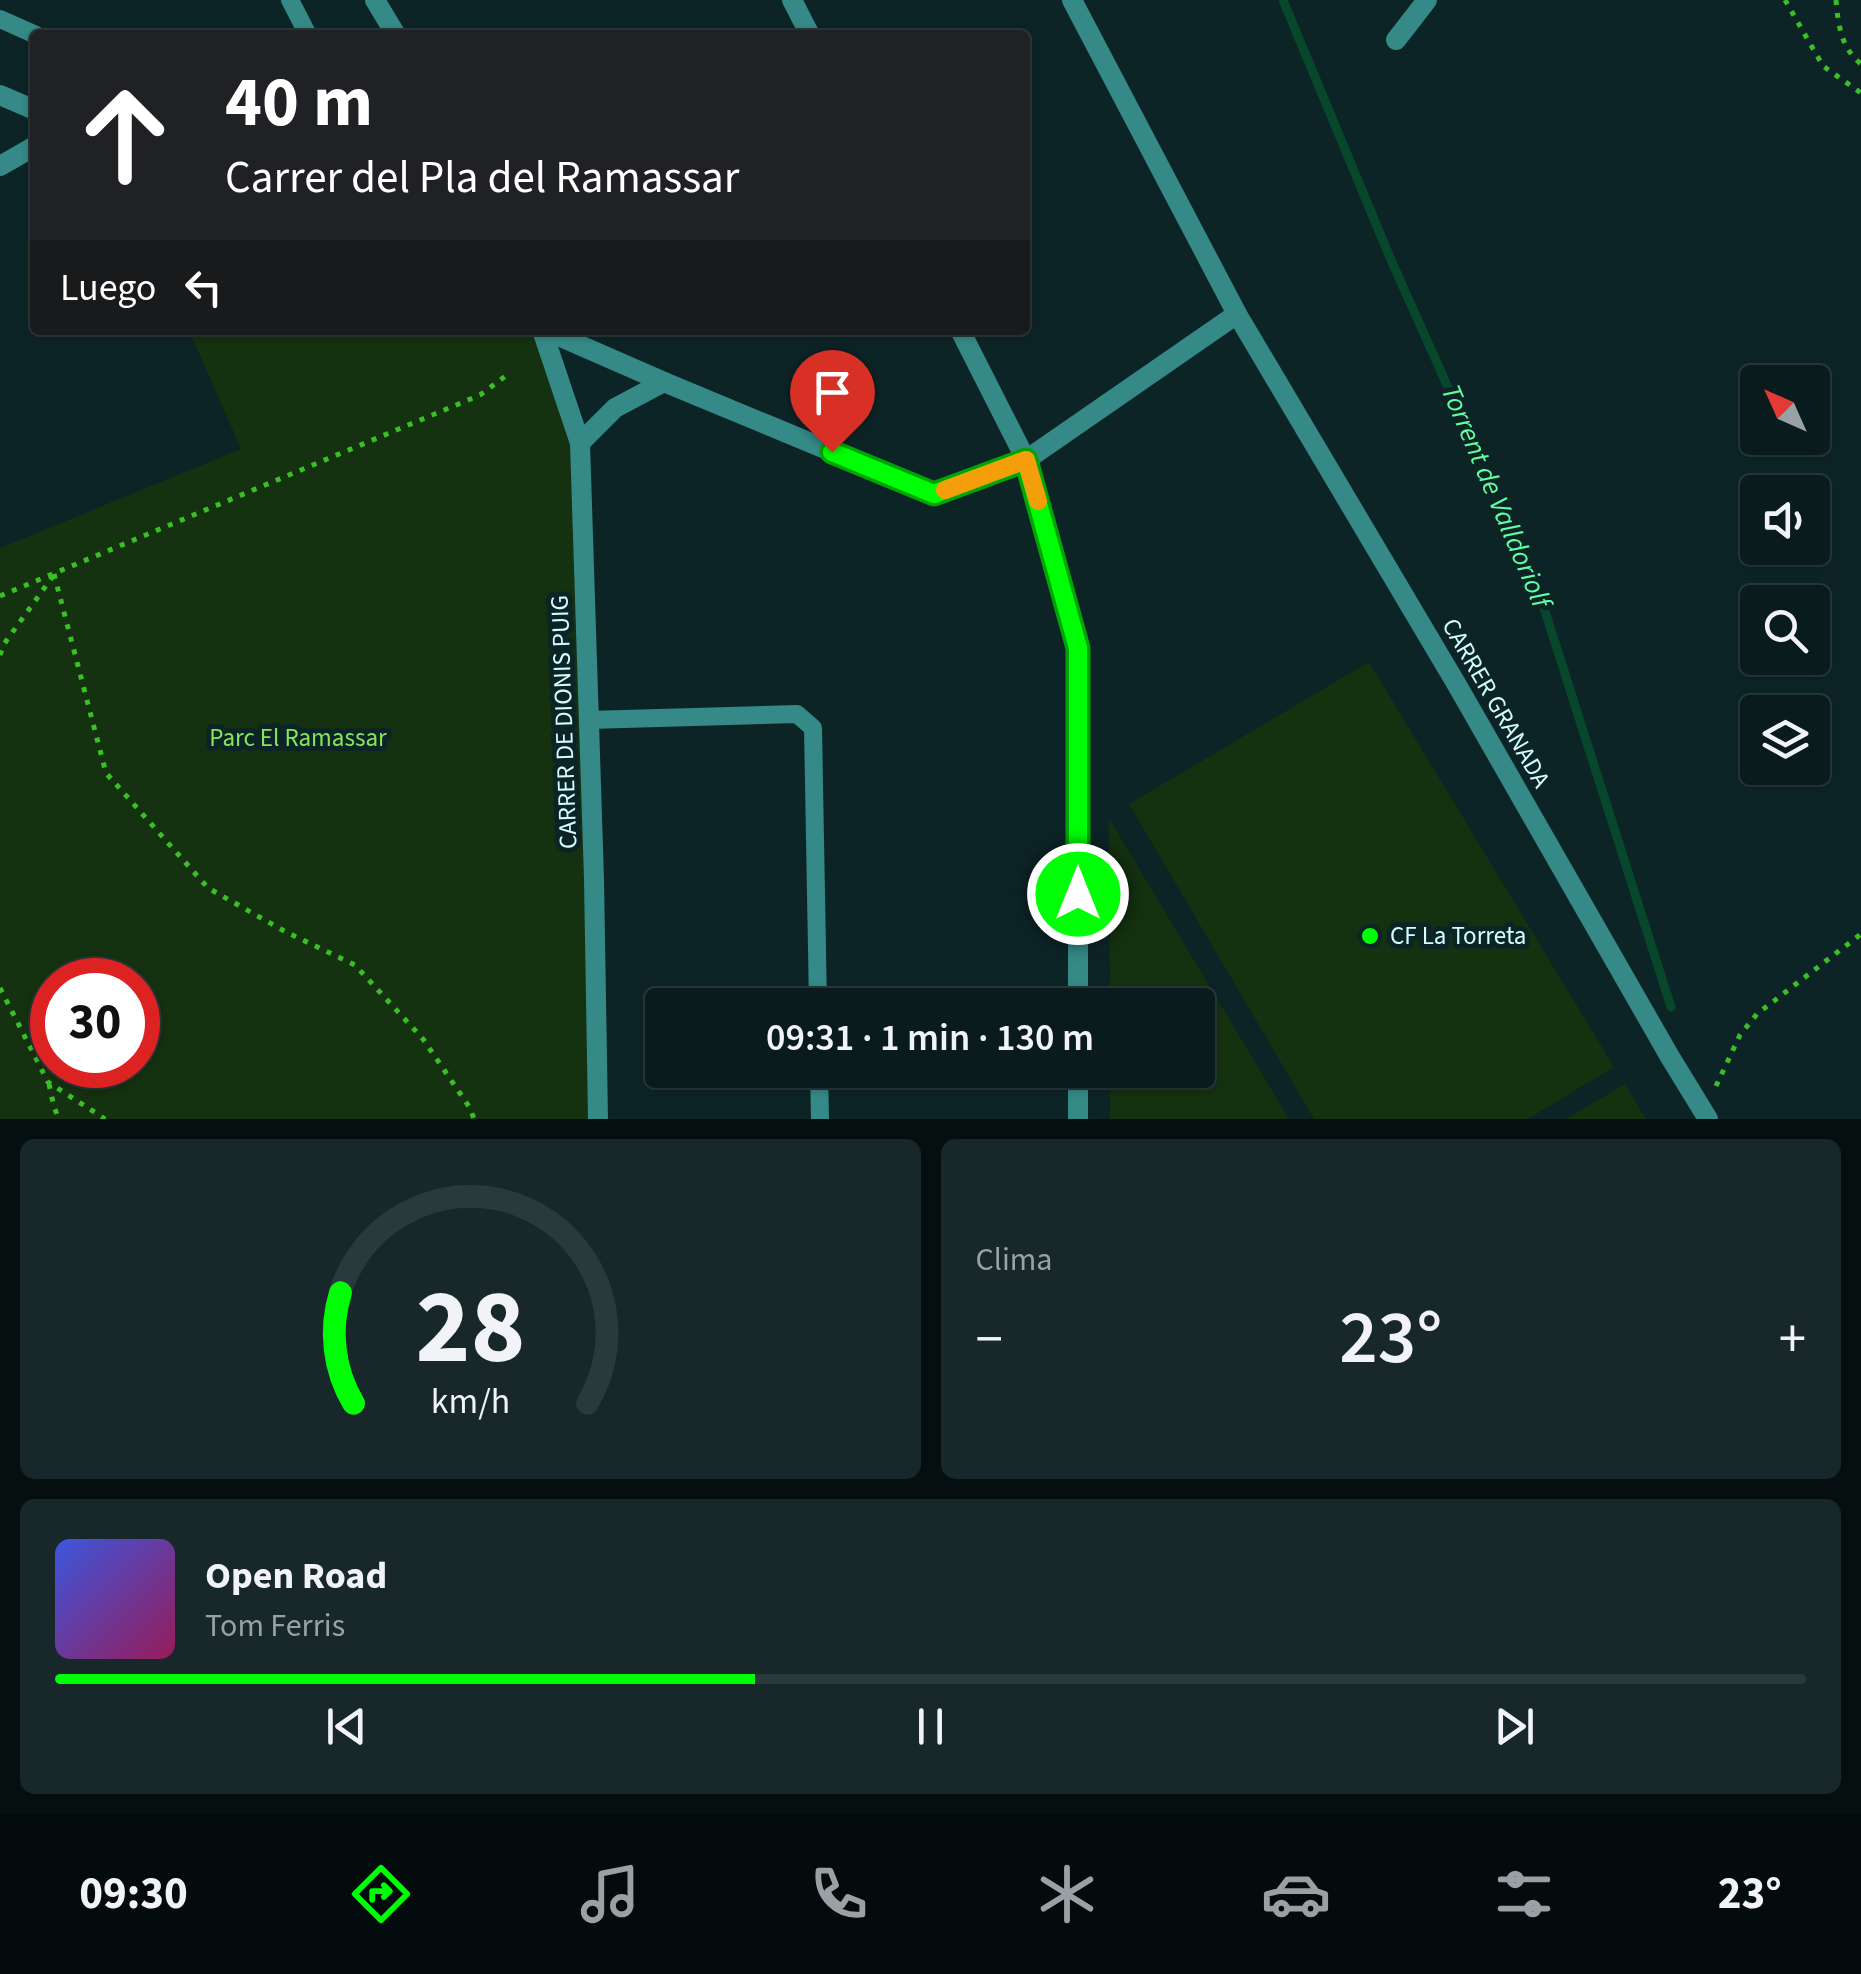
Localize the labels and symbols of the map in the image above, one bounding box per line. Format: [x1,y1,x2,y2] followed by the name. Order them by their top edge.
[790,350,875,453] pin
[1740,365,1830,455] north arrow
[1431,378,1563,618] water label: Torrent de Valldoriolf
[542,594,586,850] street label: CARRER DE DIONIS PUIG
[1433,612,1559,795] street label: CARRER GRANADA
[209,720,387,756] park label: Parc El Ramassar
[1026,842,1130,946] position arrow
[1390,918,1526,954] place label: CF La Torreta
[1359,925,1381,947] marker: CF La Torreta
[30,958,160,1088] speed limit sign: 30

